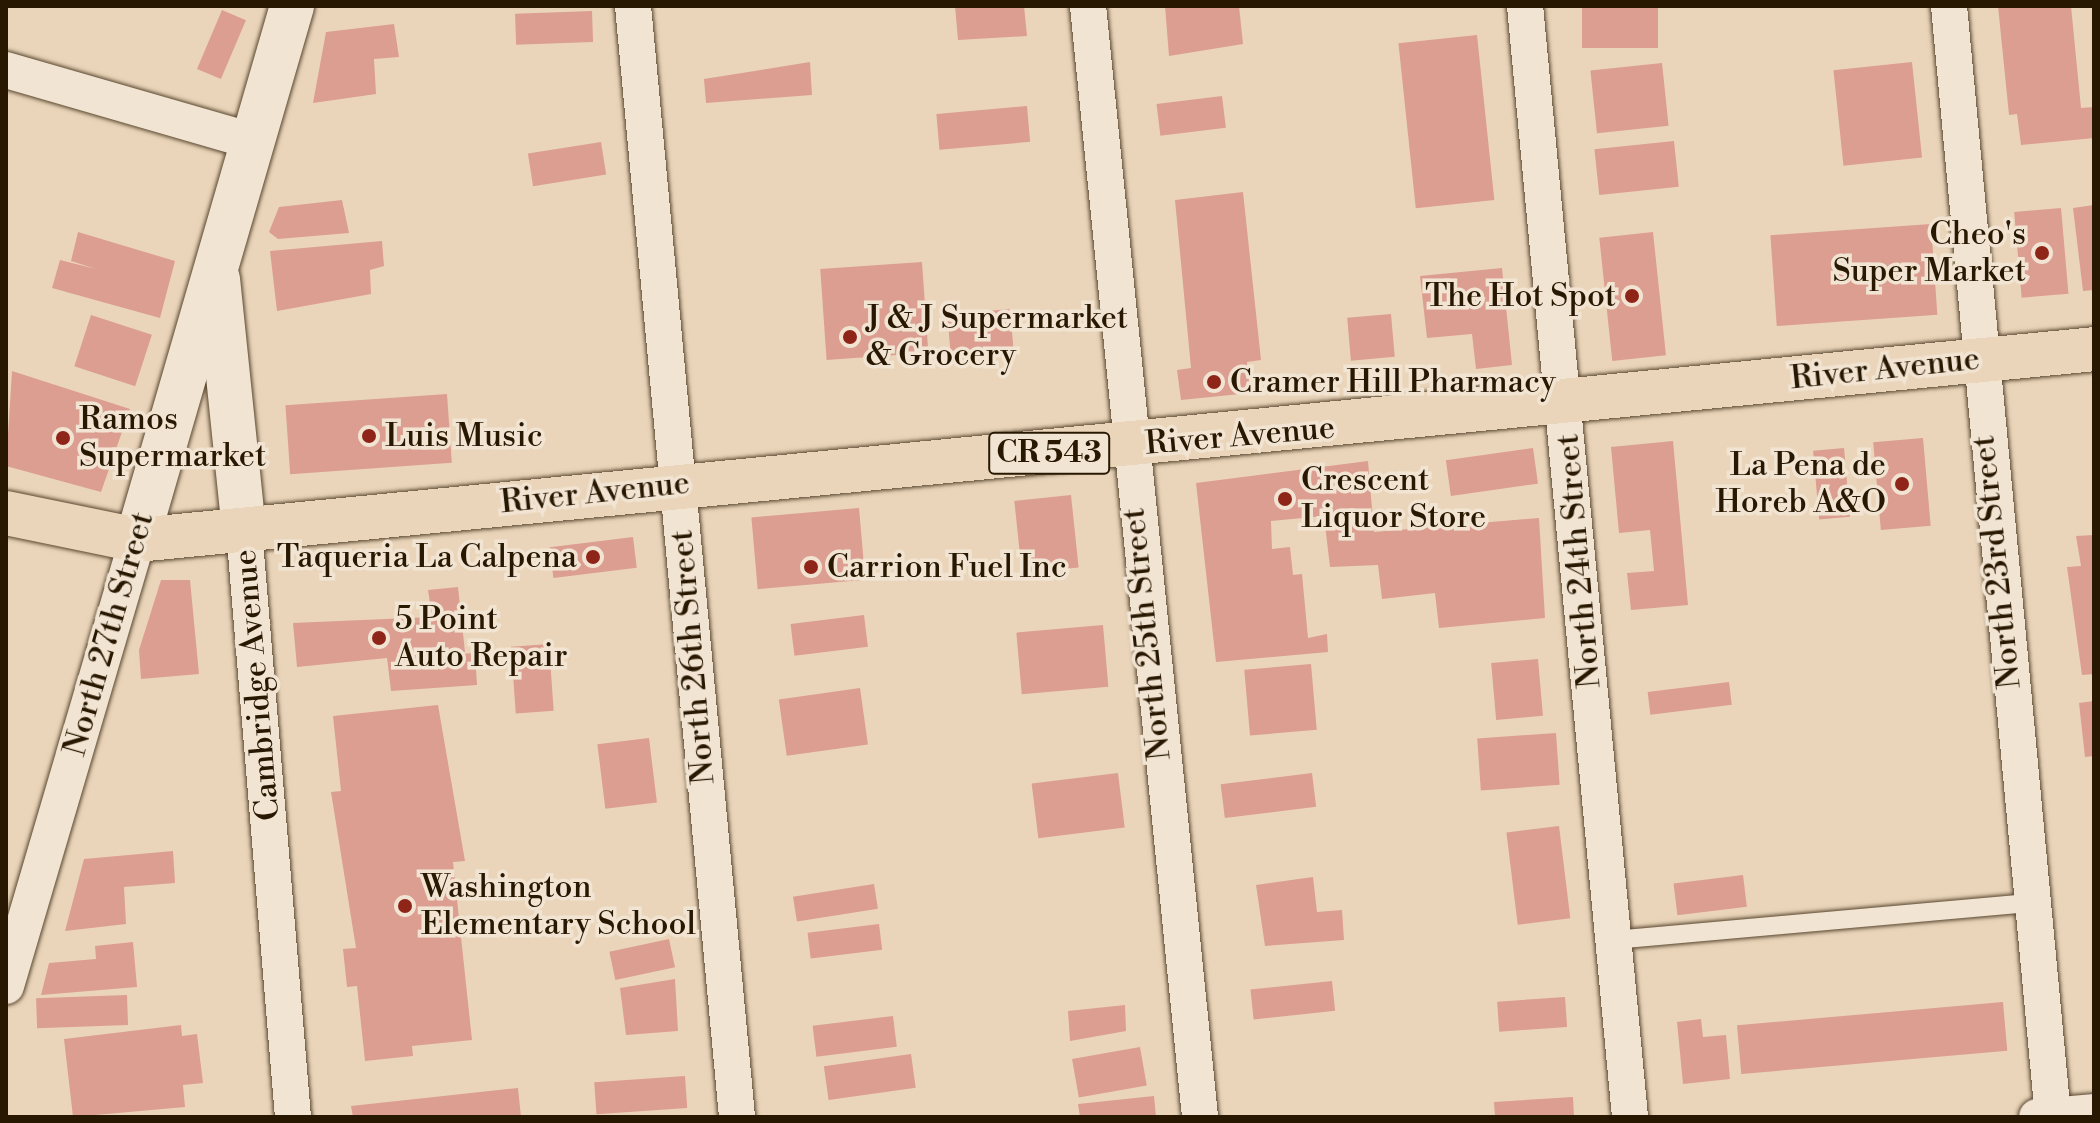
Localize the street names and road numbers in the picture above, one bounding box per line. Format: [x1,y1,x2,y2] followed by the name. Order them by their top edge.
[1788,340,1982,398] street label: River Avenue
[1144,409,1336,463] street label: River Avenue
[987,427,1111,479] road number: CR 543
[1549,432,1609,690] street label: North 24th Street
[1965,433,2029,691] street label: North 23rd Street
[498,464,692,522] street label: River Avenue
[1115,506,1179,762] street label: North 25th Street
[56,508,162,760] street label: North 27th Street
[663,528,723,786] street label: North 26th Street
[226,548,288,822] street label: Cambridge Avenue

